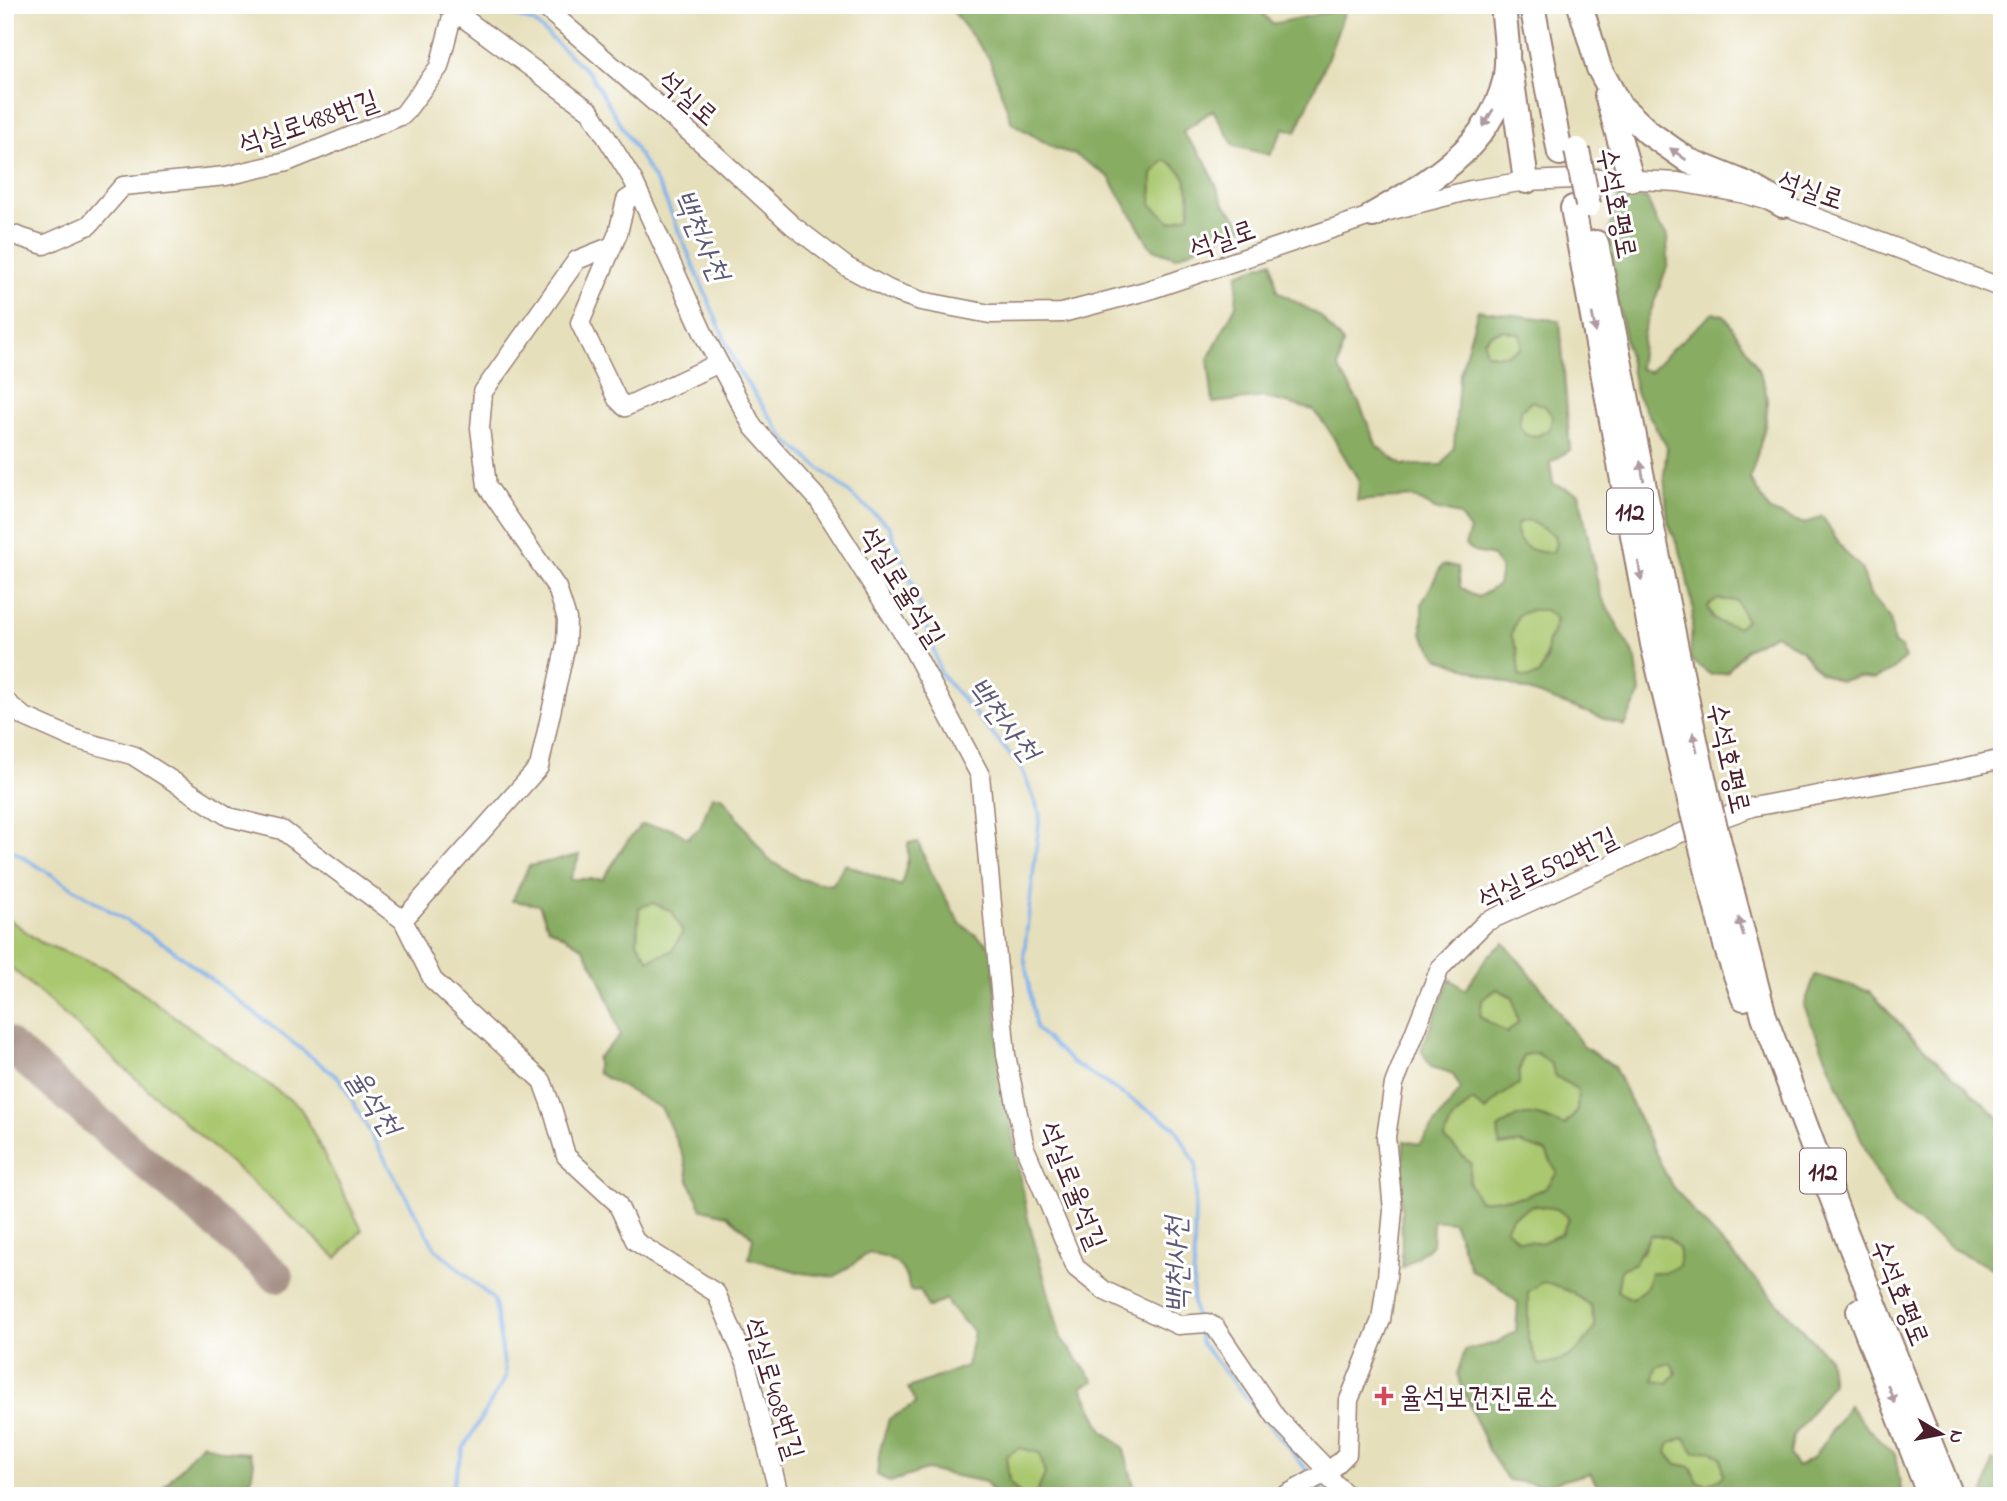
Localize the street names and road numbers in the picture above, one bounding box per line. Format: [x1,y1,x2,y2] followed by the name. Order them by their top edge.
[648,62,726,137] street label: 석실로
[234,81,384,167] street label: 석실로488번길
[1584,144,1645,263] street label: 수석호평로
[1771,162,1848,223] street label: 석실로
[1185,211,1262,272] street label: 석실로
[1607,489,1653,534] road number: 112
[847,520,953,656] street label: 석실로율석길
[1694,699,1759,818] street label: 수석호평로
[1472,819,1625,922] street label: 석실로592번길
[1026,1116,1115,1257] street label: 석실로율석길
[1800,1148,1846,1194] road number: 112
[1858,1233,1938,1353] street label: 수석호평로
[731,1313,813,1465] street label: 석실로408번길

